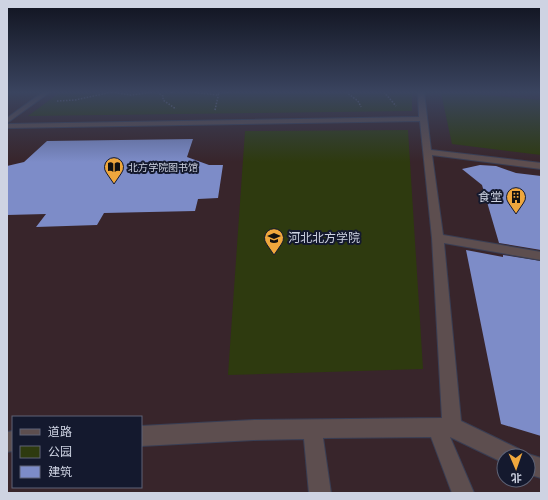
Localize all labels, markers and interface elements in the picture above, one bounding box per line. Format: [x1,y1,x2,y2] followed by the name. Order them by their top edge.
[103,156,125,184] library icon: 北方学院图书馆
[128,161,198,174] place label: 北方学院图书馆
[505,186,527,214] building icon: 食堂
[478,189,502,205] place label: 食堂
[263,227,285,255] school or university icon: 河北北方学院
[288,230,360,246] place label: 河北北方学院
[12,416,142,488] legend
[48,424,72,440] text: 道路
[48,444,72,460] text: 公园
[496,448,536,488] north arrow
[48,464,72,480] text: 建筑
[511,471,522,485] text: 北

